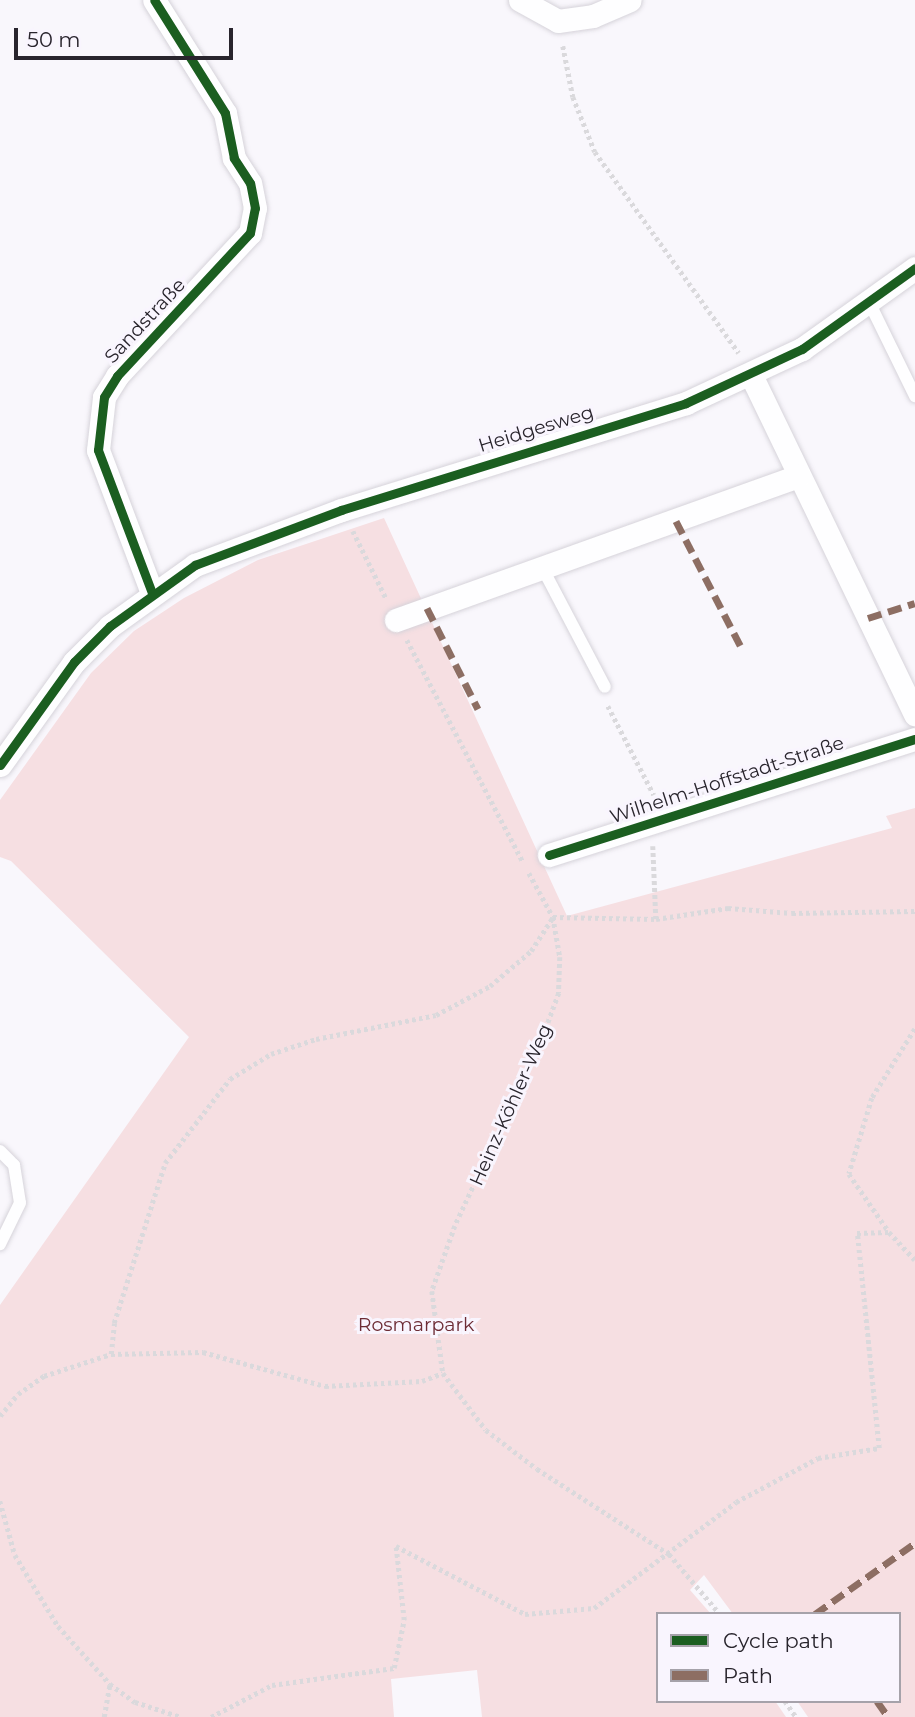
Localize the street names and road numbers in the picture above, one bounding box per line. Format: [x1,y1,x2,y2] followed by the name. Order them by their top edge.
[100,274,190,368] street label: Sandstraße
[476,401,596,457] street label: Heidgesweg
[607,731,847,829] street label: Wilhelm-Hoffstadt-Straße
[465,1021,557,1189] street label: Heinz-Köhler-Weg

